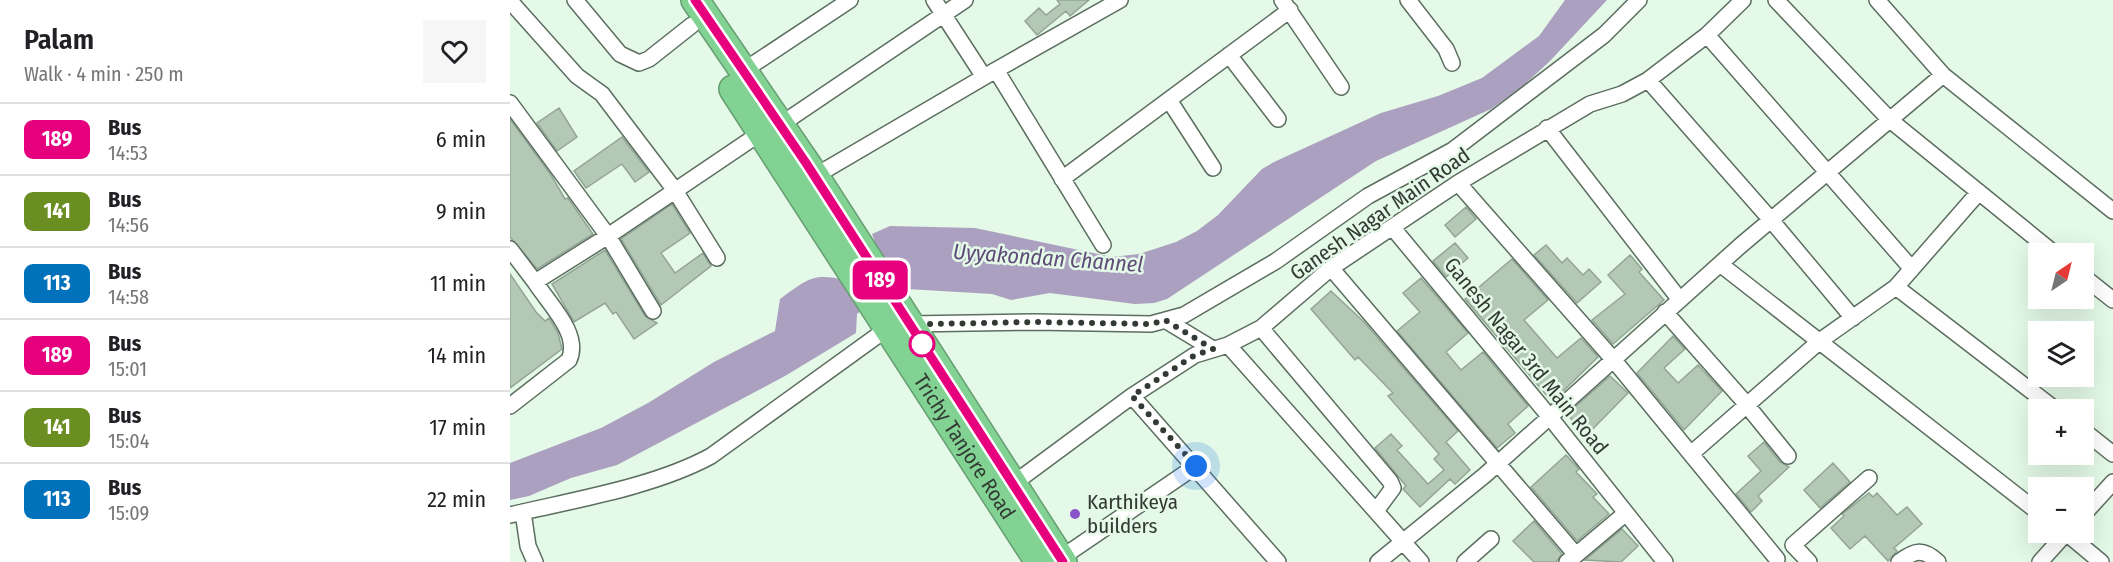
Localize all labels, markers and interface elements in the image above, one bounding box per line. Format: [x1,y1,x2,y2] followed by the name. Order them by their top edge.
[423,20,486,83] button: heart
[24,23,94,56] text: Palam
[24,62,184,86] text: Walk · 4 min · 250 m
[108,114,141,141] text: Bus
[42,126,72,152] text: 189
[436,126,486,153] text: 6 min
[108,141,148,165] text: 14:53
[1285,142,1475,286] street label: Ganesh Nagar Main Road
[108,186,141,213] text: Bus
[43,198,71,224] text: 141
[436,198,486,225] text: 9 min
[108,213,149,237] text: 14:56
[952,238,1144,278] water label: Uyyakondan Channel
[2028,243,2094,309] north arrow
[2028,243,2094,543] map controls
[1438,252,1614,460] street label: Ganesh Nagar 3rd Main Road
[108,258,141,285] text: Bus
[846,260,914,300] line badge: 189
[865,267,895,293] text: 189
[43,270,71,296] text: 113
[430,270,486,297] text: 11 min
[108,285,149,309] text: 14:58
[2028,321,2094,387] button: layers
[108,330,141,357] text: Bus
[909,331,935,357] unlabelled marker
[42,342,72,368] text: 189
[428,342,486,369] text: 14 min
[108,357,147,381] text: 15:01
[908,369,1021,524] street label: Trichy Tanjore Road
[2028,399,2094,465] button: +
[108,402,141,429] text: Bus
[43,414,71,440] text: 141
[429,414,486,441] text: 17 min
[108,429,149,453] text: 15:04
[1181,451,1211,481] your location
[108,474,141,501] text: Bus
[2028,477,2094,543] button: −
[43,486,71,512] text: 113
[427,486,486,513] text: 22 min
[1087,489,1178,539] place label: Karthikeya builders
[108,501,149,525] text: 15:09
[1068,507,1082,521] marker: Karthikeya builders

